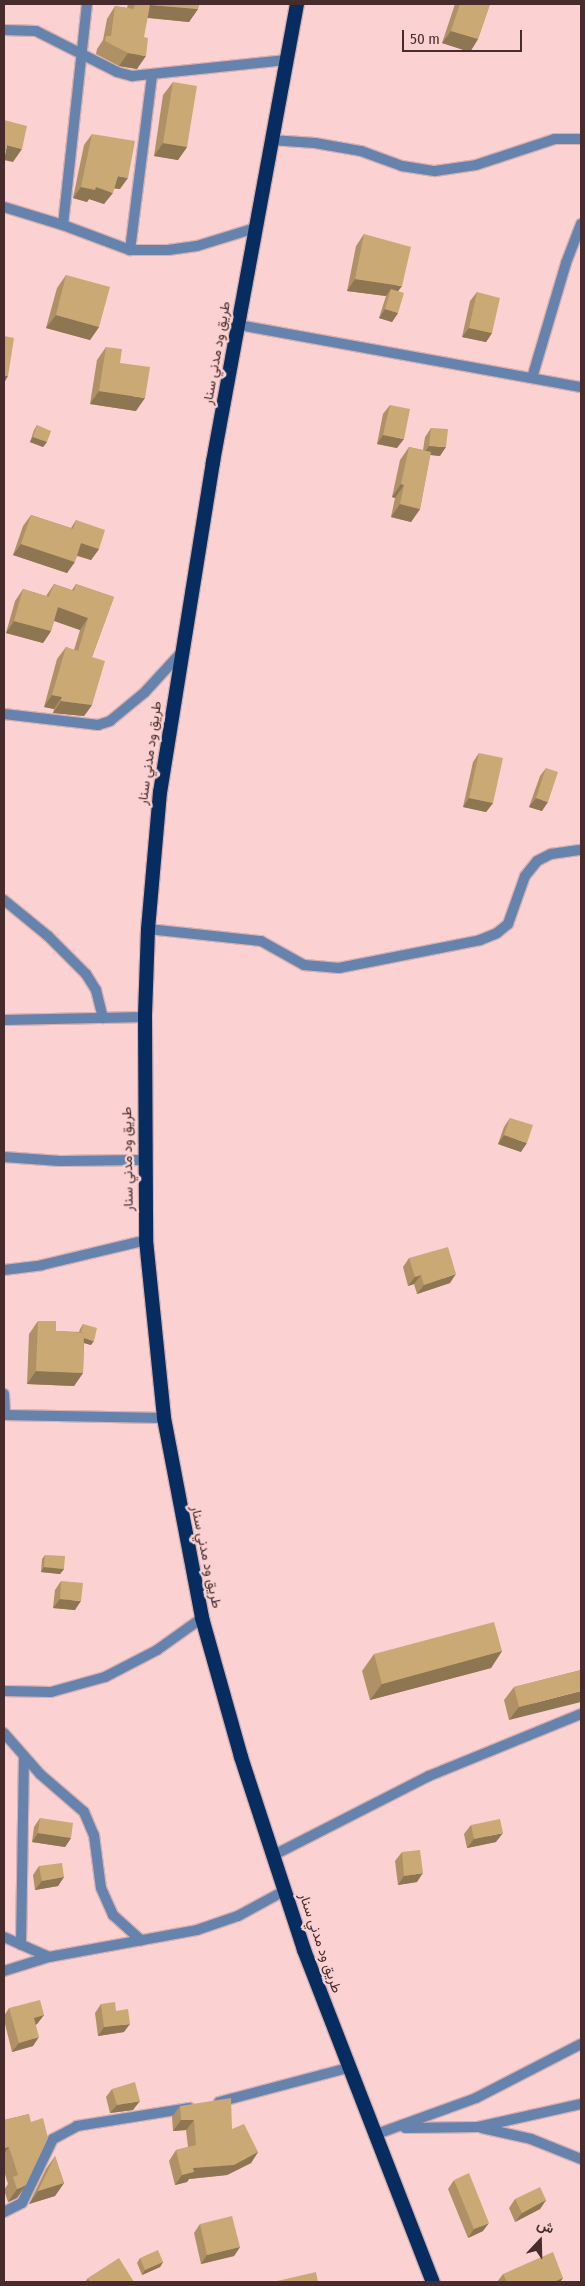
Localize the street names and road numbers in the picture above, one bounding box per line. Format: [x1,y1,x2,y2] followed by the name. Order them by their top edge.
[200,300,234,406] street label: طريق ود مدني سنار
[134,700,166,806] street label: طريق ود مدني سنار
[119,1107,137,1211] street label: طريق ود مدني سنار
[187,1504,225,1610] street label: طريق ود مدني سنار
[295,1891,345,1995] street label: طريق ود مدني سنار

